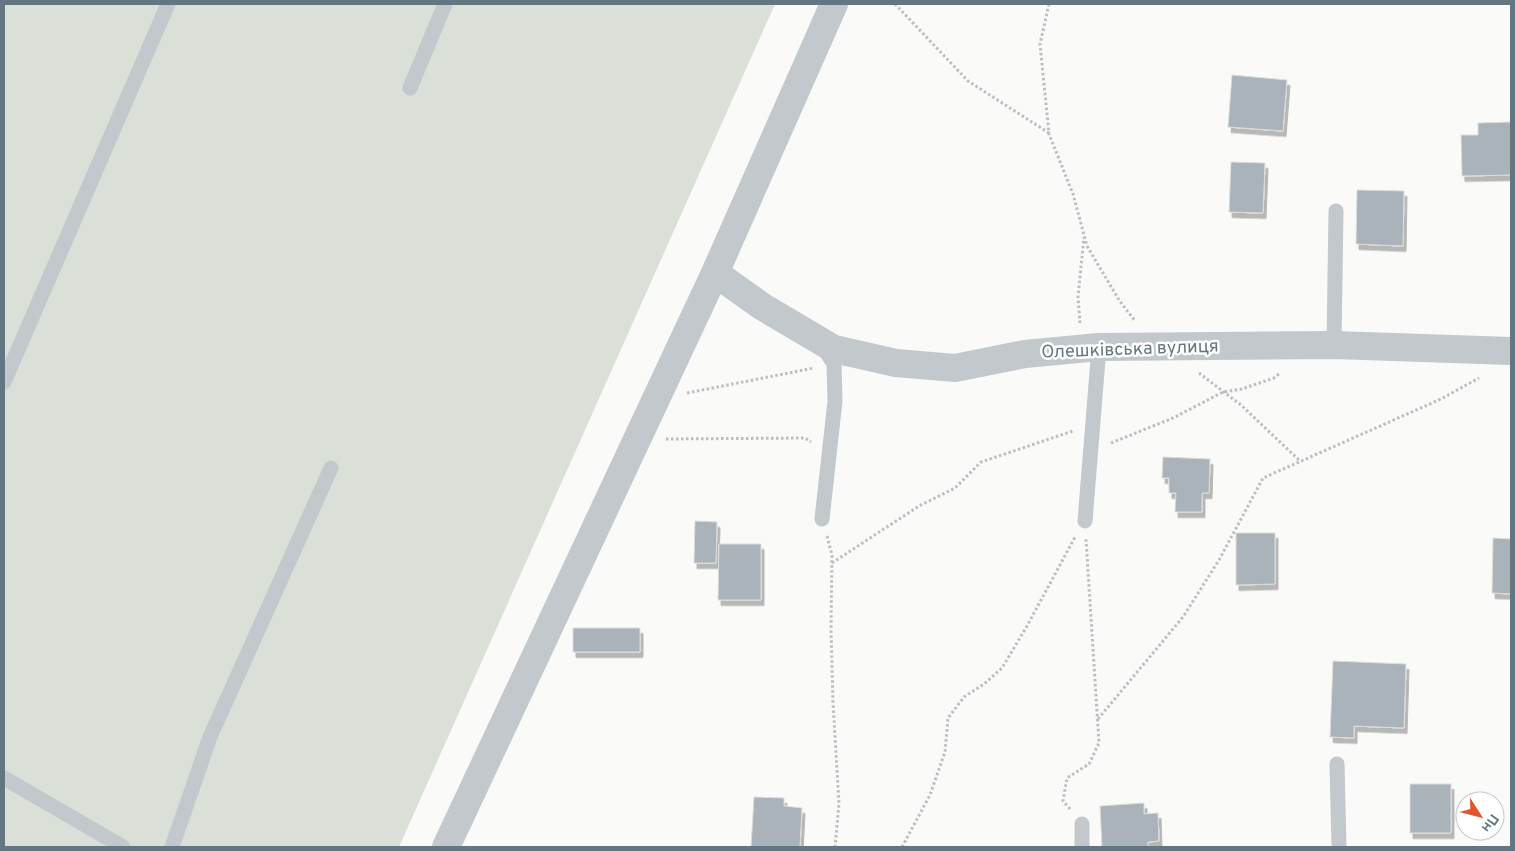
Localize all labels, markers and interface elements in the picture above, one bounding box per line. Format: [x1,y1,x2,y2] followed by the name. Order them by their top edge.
[1041,335,1219,365] street label: Олешківська вулиця
[1455,791,1505,841] north arrow
[1477,810,1502,835] text: Пн

